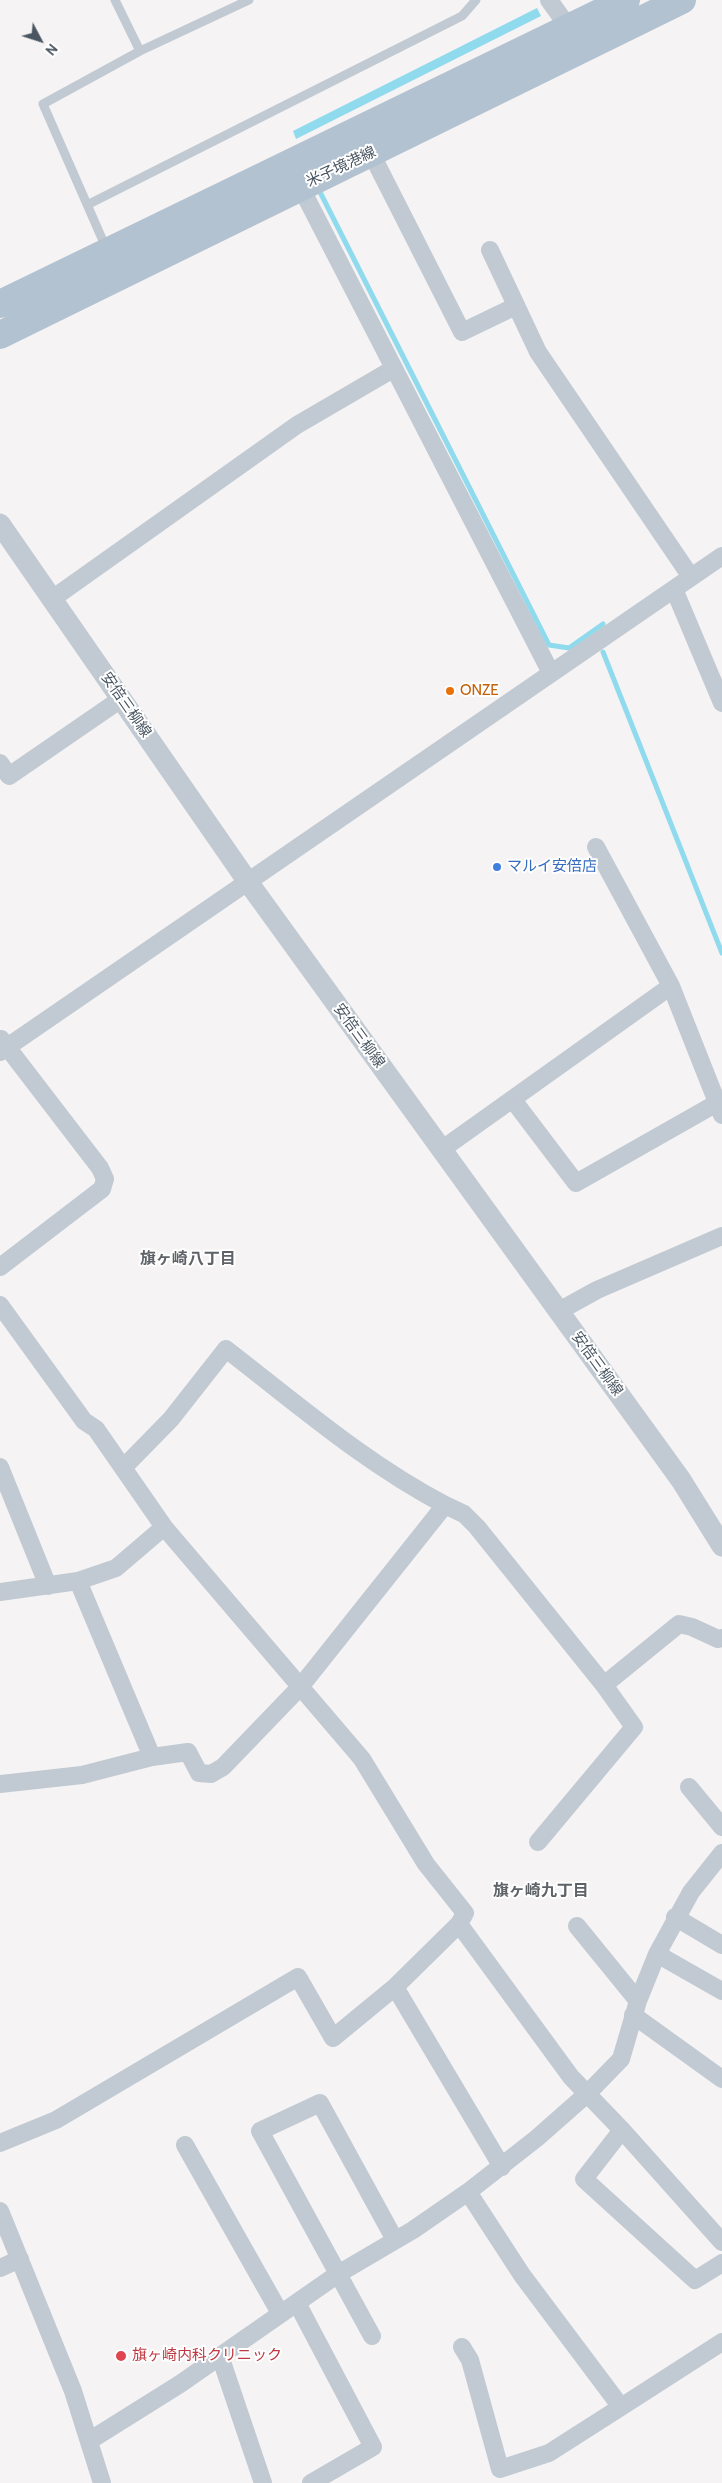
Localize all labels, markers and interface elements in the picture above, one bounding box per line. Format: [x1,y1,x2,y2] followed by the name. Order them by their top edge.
[15,15,65,65] north arrow
[41,40,62,59] text: N
[303,143,379,191] street label: 米子境港線
[97,669,155,741] street label: 安倍三柳線
[460,682,499,700] place label: ONZE
[444,685,456,697] marker: ONZE
[507,858,597,876] place label: マルイ安倍店
[491,861,503,873] marker: マルイ安倍店
[330,1000,388,1072] street label: 安倍三柳線
[140,1249,236,1269] district label: 旗ヶ崎八丁目
[568,1328,626,1400] street label: 安倍三柳線
[493,1881,589,1901] district label: 旗ヶ崎九丁目
[132,2347,282,2365] place label: 旗ヶ崎内科クリニック
[114,2349,128,2363] marker: 旗ヶ崎内科クリニック

